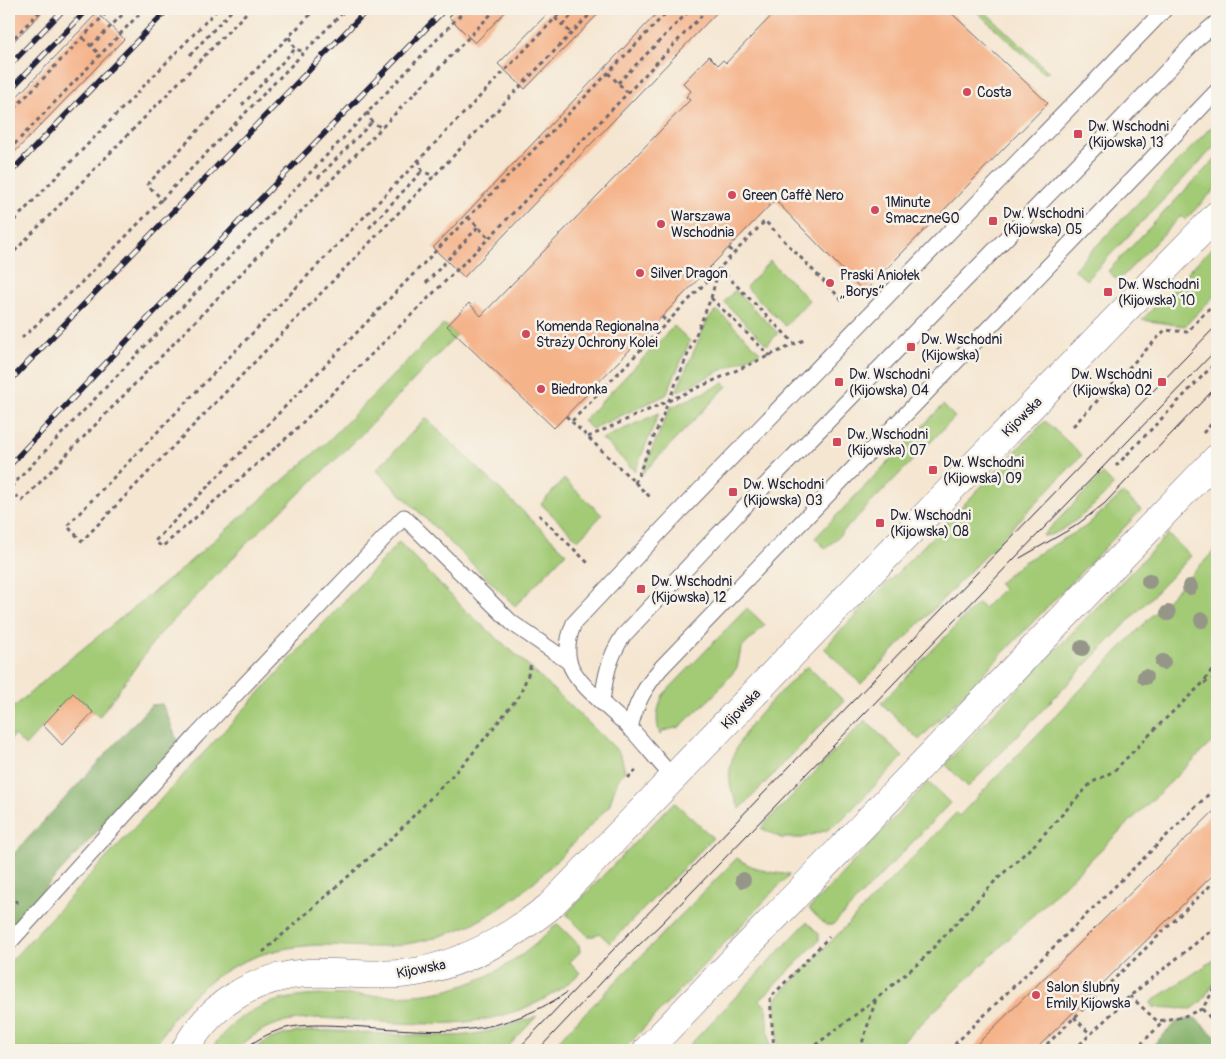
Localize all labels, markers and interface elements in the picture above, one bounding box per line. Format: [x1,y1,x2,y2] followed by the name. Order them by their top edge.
[977,84,1012,101] place label: Costa
[961,86,973,98] marker: Costa
[1088,118,1170,151] place label: Dw. Wschodni (Kijowska) 13
[1072,128,1084,140] marker: Dw. Wschodni (Kijowska) 13
[742,187,844,204] place label: Green Caffè Nero
[726,189,738,201] marker: Green Caffè Nero
[885,194,960,227] place label: 1Minute SmaczneGO
[869,204,881,216] marker: 1Minute SmaczneGO
[1003,205,1085,238] place label: Dw. Wschodni (Kijowska) 05
[671,208,734,241] place label: Warszawa Wschodnia
[987,215,999,227] marker: Dw. Wschodni (Kijowska) 05
[655,218,667,230] marker: Warszawa Wschodnia
[650,265,728,282] place label: Silver Dragon
[634,267,646,279] marker: Silver Dragon
[840,267,920,300] place label: Praski Aniołek „Borys”
[1118,276,1200,309] place label: Dw. Wschodni (Kijowska) 10
[824,277,836,289] marker: Praski Aniołek „Borys”
[1102,286,1114,298] marker: Dw. Wschodni (Kijowska) 10
[536,318,659,351] place label: Komenda Regionalna Straży Ochrony Kolei
[520,328,532,340] marker: Komenda Regionalna Straży Ochrony Kolei
[921,331,1003,364] place label: Dw. Wschodni (Kijowska)
[905,341,917,353] marker: Dw. Wschodni (Kijowska)
[849,366,931,399] place label: Dw. Wschodni (Kijowska) 04
[1071,366,1152,399] place label: Dw. Wschodni (Kijowska) 02
[833,376,845,388] marker: Dw. Wschodni (Kijowska) 04
[1156,376,1168,388] marker: Dw. Wschodni (Kijowska) 02
[551,381,608,398] place label: Biedronka
[535,383,547,395] marker: Biedronka
[998,393,1046,441] street label: Kijowska
[847,426,929,459] place label: Dw. Wschodni (Kijowska) 07
[831,436,843,448] marker: Dw. Wschodni (Kijowska) 07
[943,454,1025,487] place label: Dw. Wschodni (Kijowska) 09
[927,464,939,476] marker: Dw. Wschodni (Kijowska) 09
[743,476,825,509] place label: Dw. Wschodni (Kijowska) 03
[727,486,739,498] marker: Dw. Wschodni (Kijowska) 03
[890,507,972,540] place label: Dw. Wschodni (Kijowska) 08
[874,517,886,529] marker: Dw. Wschodni (Kijowska) 08
[651,573,733,606] place label: Dw. Wschodni (Kijowska) 12
[635,583,647,595] marker: Dw. Wschodni (Kijowska) 12
[718,685,764,733] street label: Kijowska
[395,956,447,982] street label: Kijowska
[1046,979,1130,1012] place label: Salon ślubny Emily Kijowska
[1030,989,1042,1001] marker: Salon ślubny Emily Kijowska

